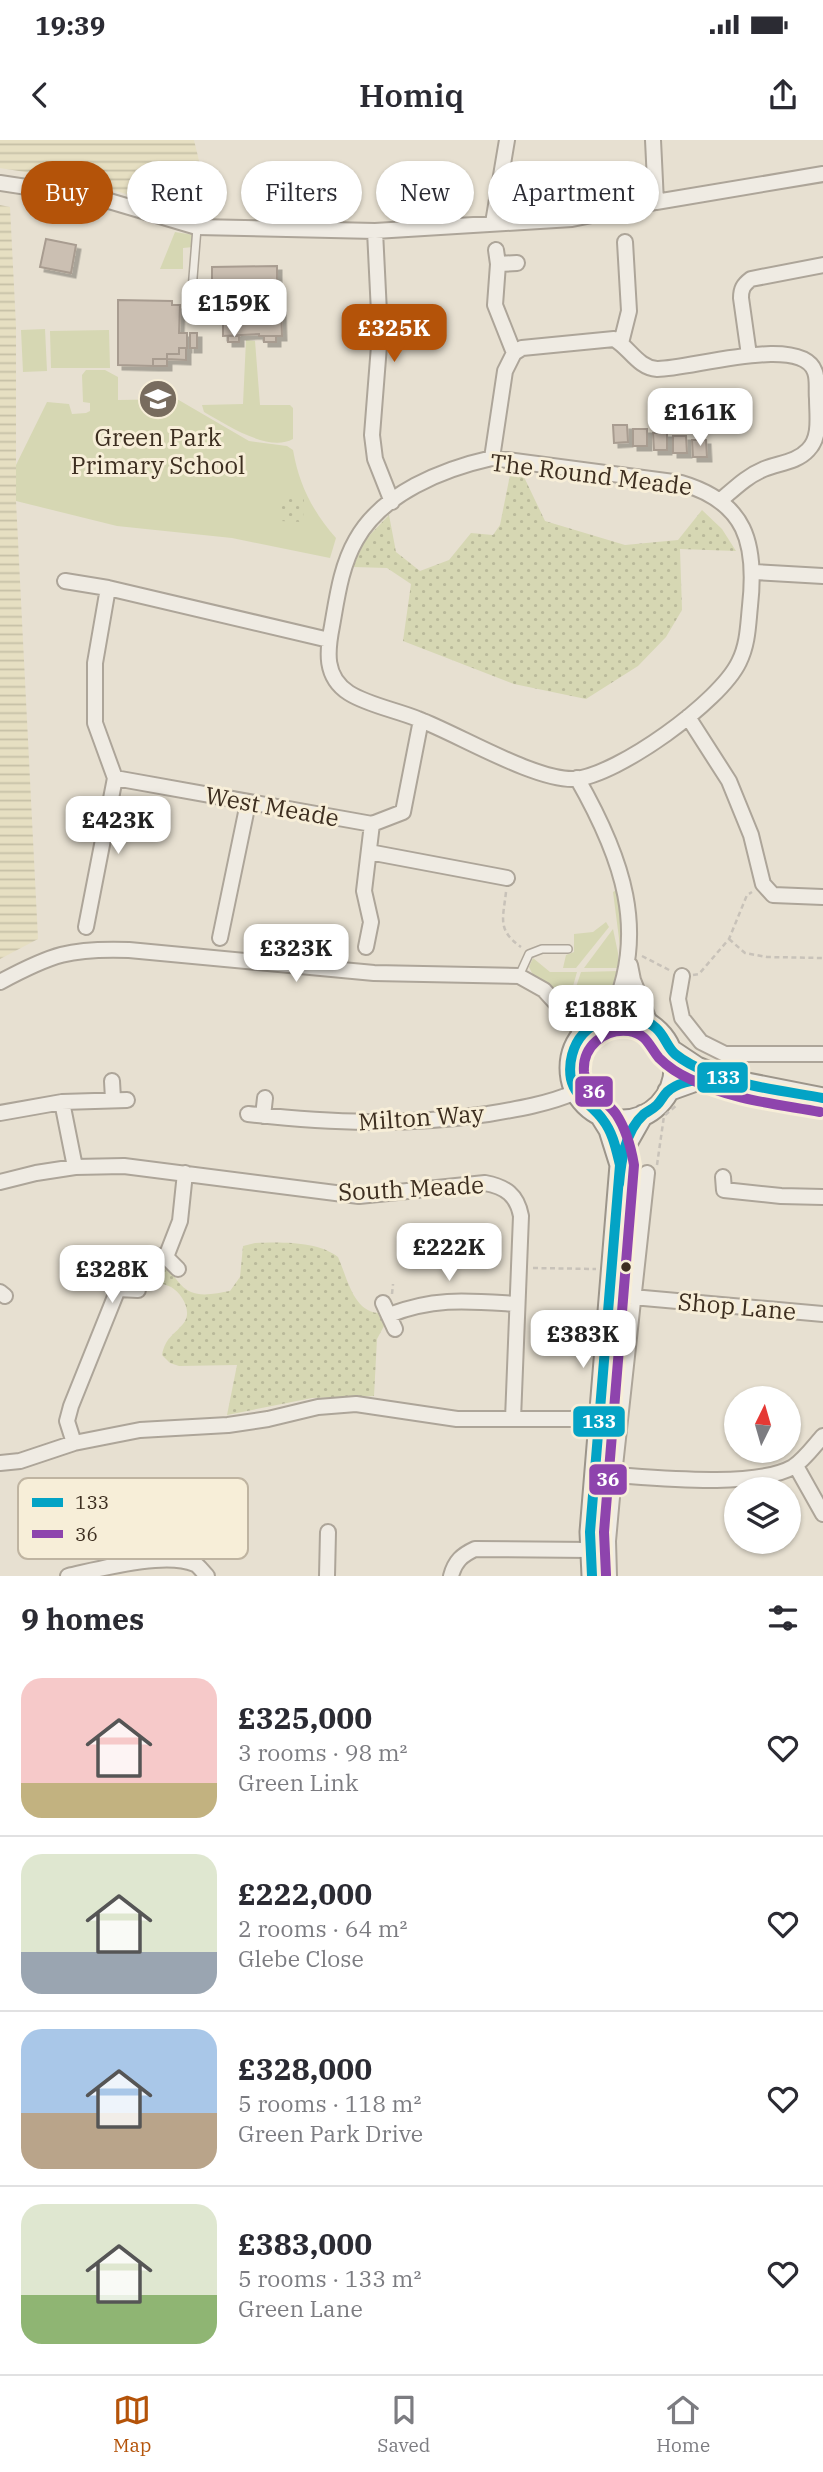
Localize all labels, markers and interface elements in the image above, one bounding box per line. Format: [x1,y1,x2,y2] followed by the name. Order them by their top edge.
[35,8,105,42] text: 19:39
[359,74,464,116] text: Homiq
[21,76,59,114] icon: back
[764,76,802,114] icon: share
[21,161,113,224] chip: Buy
[127,161,227,224] chip: Rent
[241,161,362,224] chip: Filters
[376,161,474,224] chip: New
[488,161,659,224] chip: Apartment
[185,280,283,339] pin: £159K
[198,287,270,317] text: £159K
[345,304,443,364] pin: £325K
[358,312,430,342] text: £325K
[137,378,179,420] school or university icon: Green Park Primary School
[651,388,749,448] pin: £161K
[664,396,736,426] text: £161K
[71,421,245,481] place label: Green Park Primary School
[488,446,694,502] street label: The Round Meade
[203,779,342,834] street label: West Meade
[69,796,167,856] pin: £423K
[82,804,154,834] text: £423K
[247,924,345,984] pin: £323K
[260,932,332,962] text: £323K
[552,986,650,1045] pin: £188K
[565,993,637,1023] text: £188K
[696,1061,749,1094] line badge: 133
[706,1065,740,1089] text: 133
[574,1075,614,1108] line badge: 36
[583,1079,605,1103] text: 36
[357,1097,485,1137] street label: Milton Way
[337,1168,485,1208] street label: South Meade
[400,1224,498,1283] pin: £222K
[413,1231,485,1261] text: £222K
[63,1246,161,1305] pin: £328K
[76,1253,148,1283] text: £328K
[619,1260,633,1274] unlabelled marker
[677,1285,797,1327] street label: Shop Lane
[534,1310,632,1370] pin: £383K
[547,1318,619,1348] text: £383K
[724,1386,802,1463] north arrow
[724,1386,801,1554] map controls
[572,1405,626,1438] line badge: 133
[582,1409,616,1433] text: 133
[588,1463,628,1496] line badge: 36
[597,1467,619,1491] text: 36
[724,1477,801,1554] button: layers
[18,1478,248,1559] legend
[75,1490,109,1514] text: 133
[75,1522,98,1546] text: 36
[21,1599,144,1638] text: 9 homes
[764,1599,802,1637] icon: filters
[238,1698,372,1737] text: £325,000
[77,1706,161,1790] icon: home
[764,1729,802,1767] icon: heart
[238,1737,408,1767] text: 3 rooms · 98 m²
[238,1767,359,1797] text: Green Link
[238,1874,372,1913] text: £222,000
[77,1882,161,1966] icon: home
[764,1905,802,1943] icon: heart
[238,1913,408,1943] text: 2 rooms · 64 m²
[238,1943,364,1973] text: Glebe Close
[238,2049,372,2088] text: £328,000
[77,2057,161,2141] icon: home
[764,2080,802,2118] icon: heart
[238,2088,421,2118] text: 5 rooms · 118 m²
[238,2118,423,2148] text: Green Park Drive
[238,2224,372,2263] text: £383,000
[77,2232,161,2316] icon: home
[764,2255,802,2293] icon: heart
[238,2263,421,2293] text: 5 rooms · 133 m²
[238,2293,363,2323] text: Green Lane
[113,2391,151,2457] tab: Map
[377,2391,430,2457] tab: Saved
[656,2391,710,2457] tab: Home

